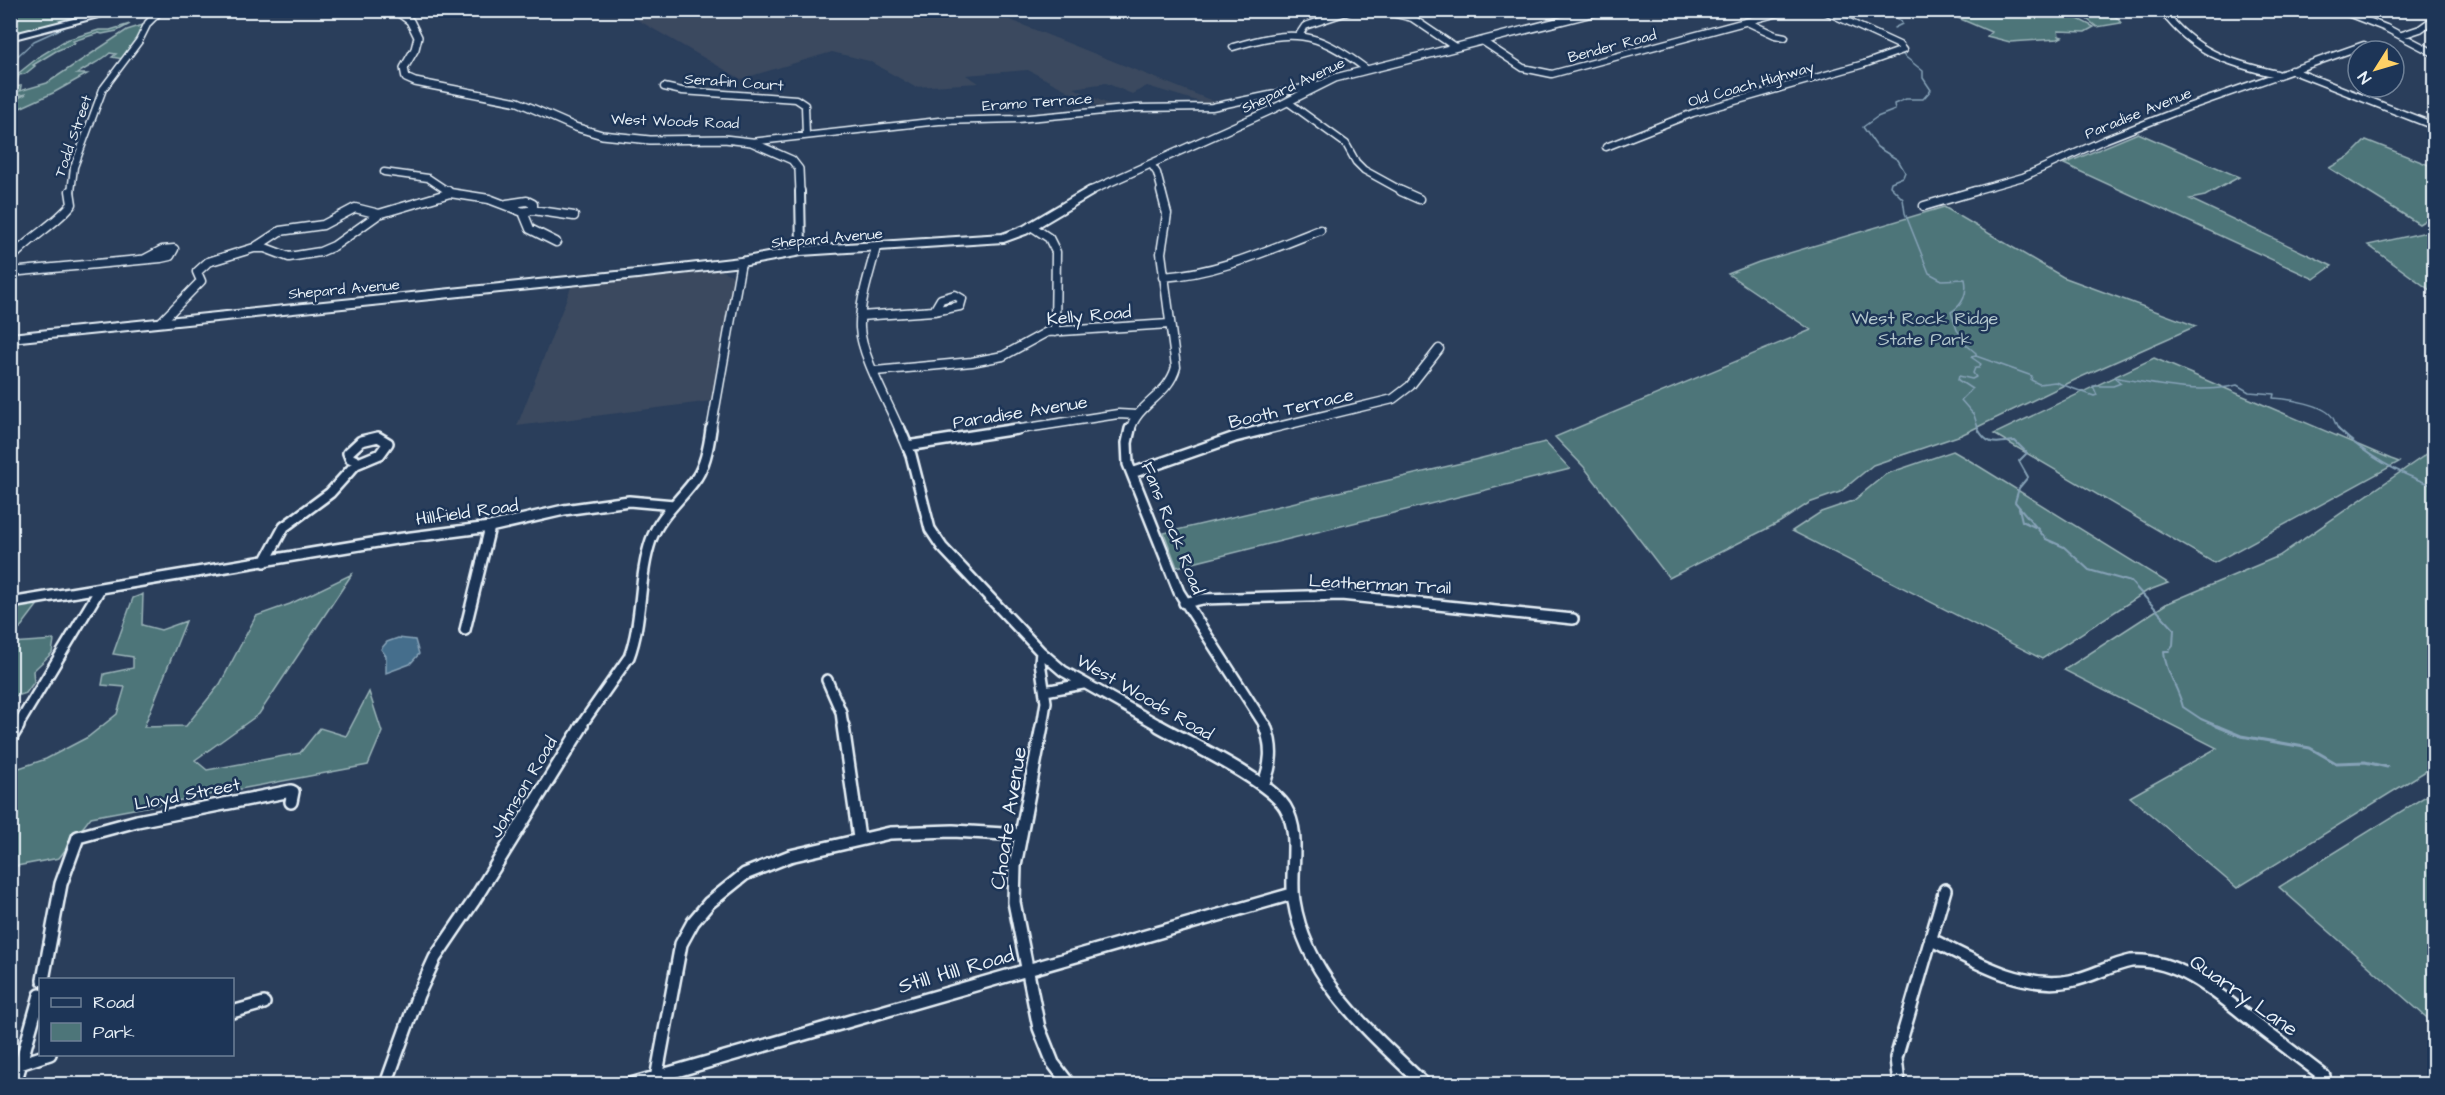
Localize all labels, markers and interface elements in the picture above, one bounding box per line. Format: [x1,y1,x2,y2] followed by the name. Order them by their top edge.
[1566,25,1659,68] street label: Bender Road
[2346,39,2406,99] north arrow
[1238,52,1348,119] street label: Shepard Avenue
[1686,56,1817,113] street label: Old Coach Highway
[2353,67,2377,88] text: N
[684,69,784,96] street label: Serafin Court
[2082,82,2195,144] street label: Paradise Avenue
[981,88,1093,117] street label: Eramo Terrace
[50,92,97,180] street label: Todd Street
[610,109,740,134] street label: West Woods Road
[770,223,884,254] street label: Shepard Avenue
[287,274,401,305] street label: Shepard Avenue
[1046,299,1132,333] street label: Kelly Road
[1852,306,1999,352] park label: West Rock Ridge State Park
[1226,382,1356,435] street label: Booth Terrace
[951,389,1090,435] street label: Paradise Avenue
[1135,458,1211,598] street label: Fans Rock Road
[414,493,520,532] street label: Hillfield Road
[1308,568,1452,601] street label: Leatherman Trail
[1072,648,1218,747] street label: West Woods Road
[483,732,564,843] street label: Johnson Road
[983,745,1034,892] street label: Choate Avenue
[132,772,243,818] street label: Lloyd Street
[895,940,1018,1001] street label: Still Hill Road
[2182,947,2304,1045] street label: Quarry Lane
[39,978,234,1056] legend
[93,990,134,1015] text: Road
[93,1020,135,1045] text: Park

